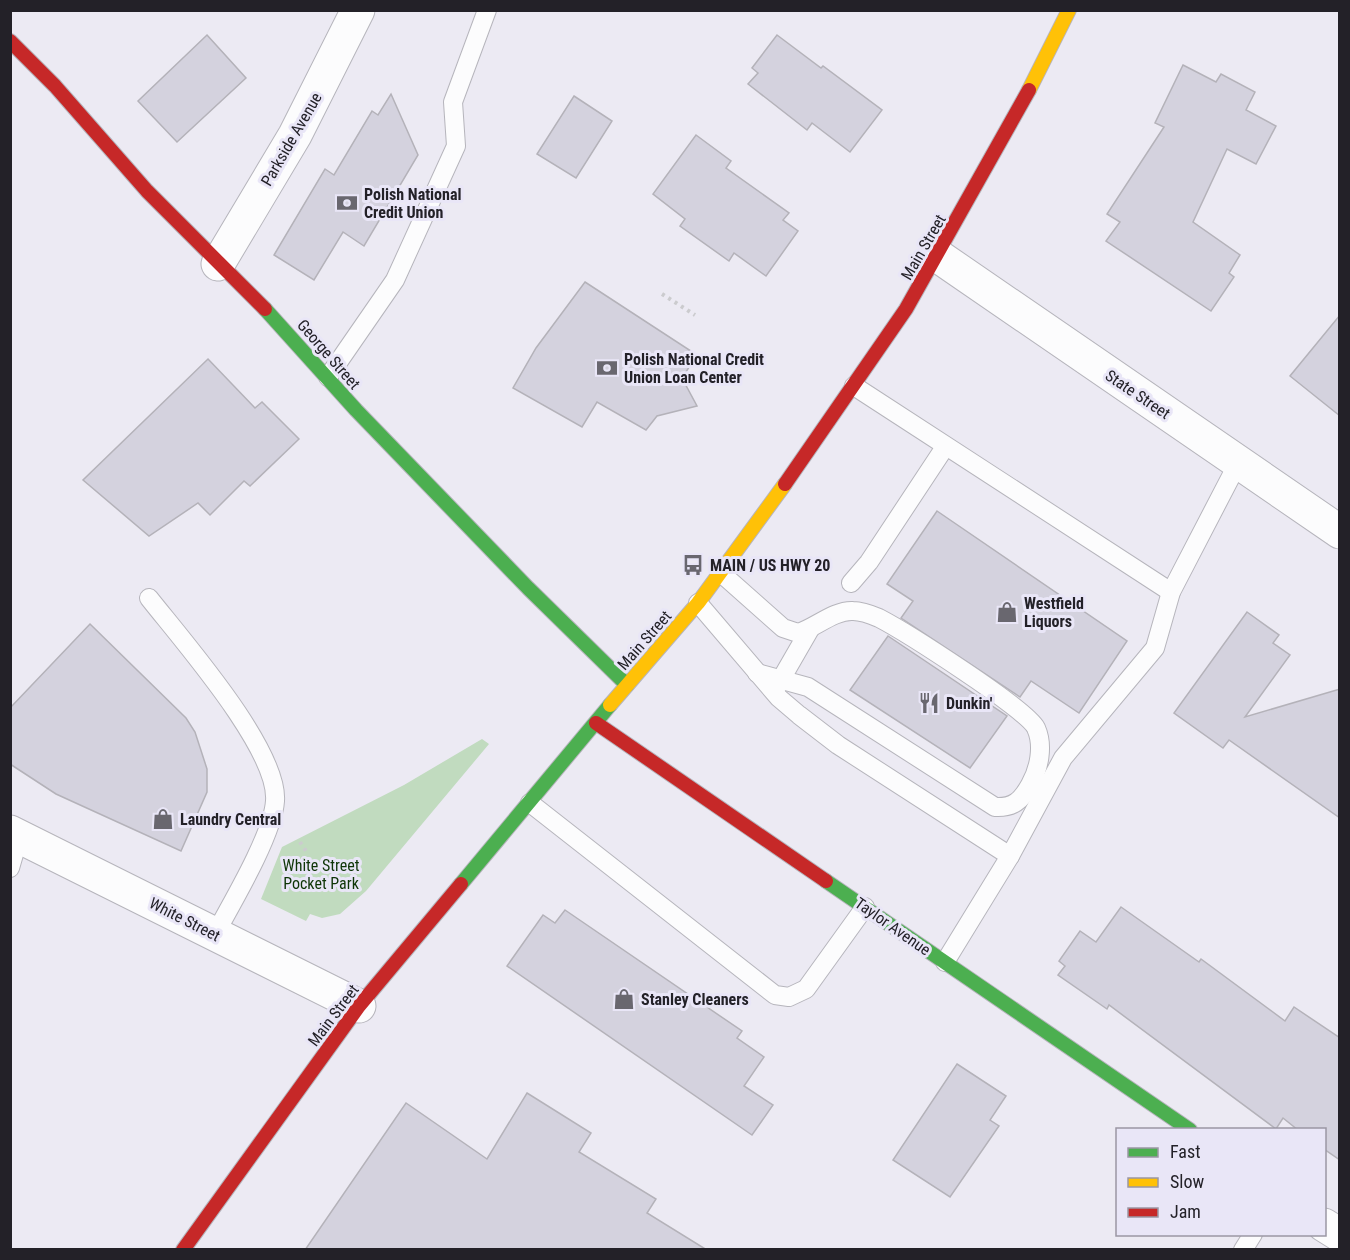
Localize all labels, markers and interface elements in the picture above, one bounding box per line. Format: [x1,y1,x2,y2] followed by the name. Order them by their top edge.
[257,89,326,189] street label: Parkside Avenue
[364,185,462,222] place label: Polish National Credit Union
[335,191,359,215] bank icon: Polish National Credit Union
[897,211,950,283] street label: Main Street
[293,316,364,393] street label: George Street
[624,350,764,387] place label: Polish National Credit Union Loan Center
[595,356,619,380] bank icon: Polish National Credit Union Loan Center
[1102,366,1174,423] street label: State Street
[681,553,705,577] bus stop icon: MAIN / US HWY 20
[710,556,830,575] place label: MAIN / US HWY 20
[1024,594,1084,631] place label: Westfield Liquors
[995,600,1019,624] shop icon: Westfield Liquors
[613,607,675,674] street label: Main Street
[917,691,941,715] restaurant icon: Dunkin'
[946,694,993,713] place label: Dunkin'
[151,807,175,831] shop icon: Laundry Central
[180,810,281,829] place label: Laundry Central
[283,856,360,893] park label: White Street Pocket Park
[851,893,934,959] street label: Taylor Avenue
[146,894,224,946] street label: White Street
[304,980,363,1050] street label: Main Street
[612,987,636,1011] shop icon: Stanley Cleaners
[641,990,749,1009] place label: Stanley Cleaners
[1116,1128,1326,1236] legend
[1170,1141,1201,1162] text: Fast
[1170,1171,1205,1192] text: Slow
[1170,1201,1201,1222] text: Jam

